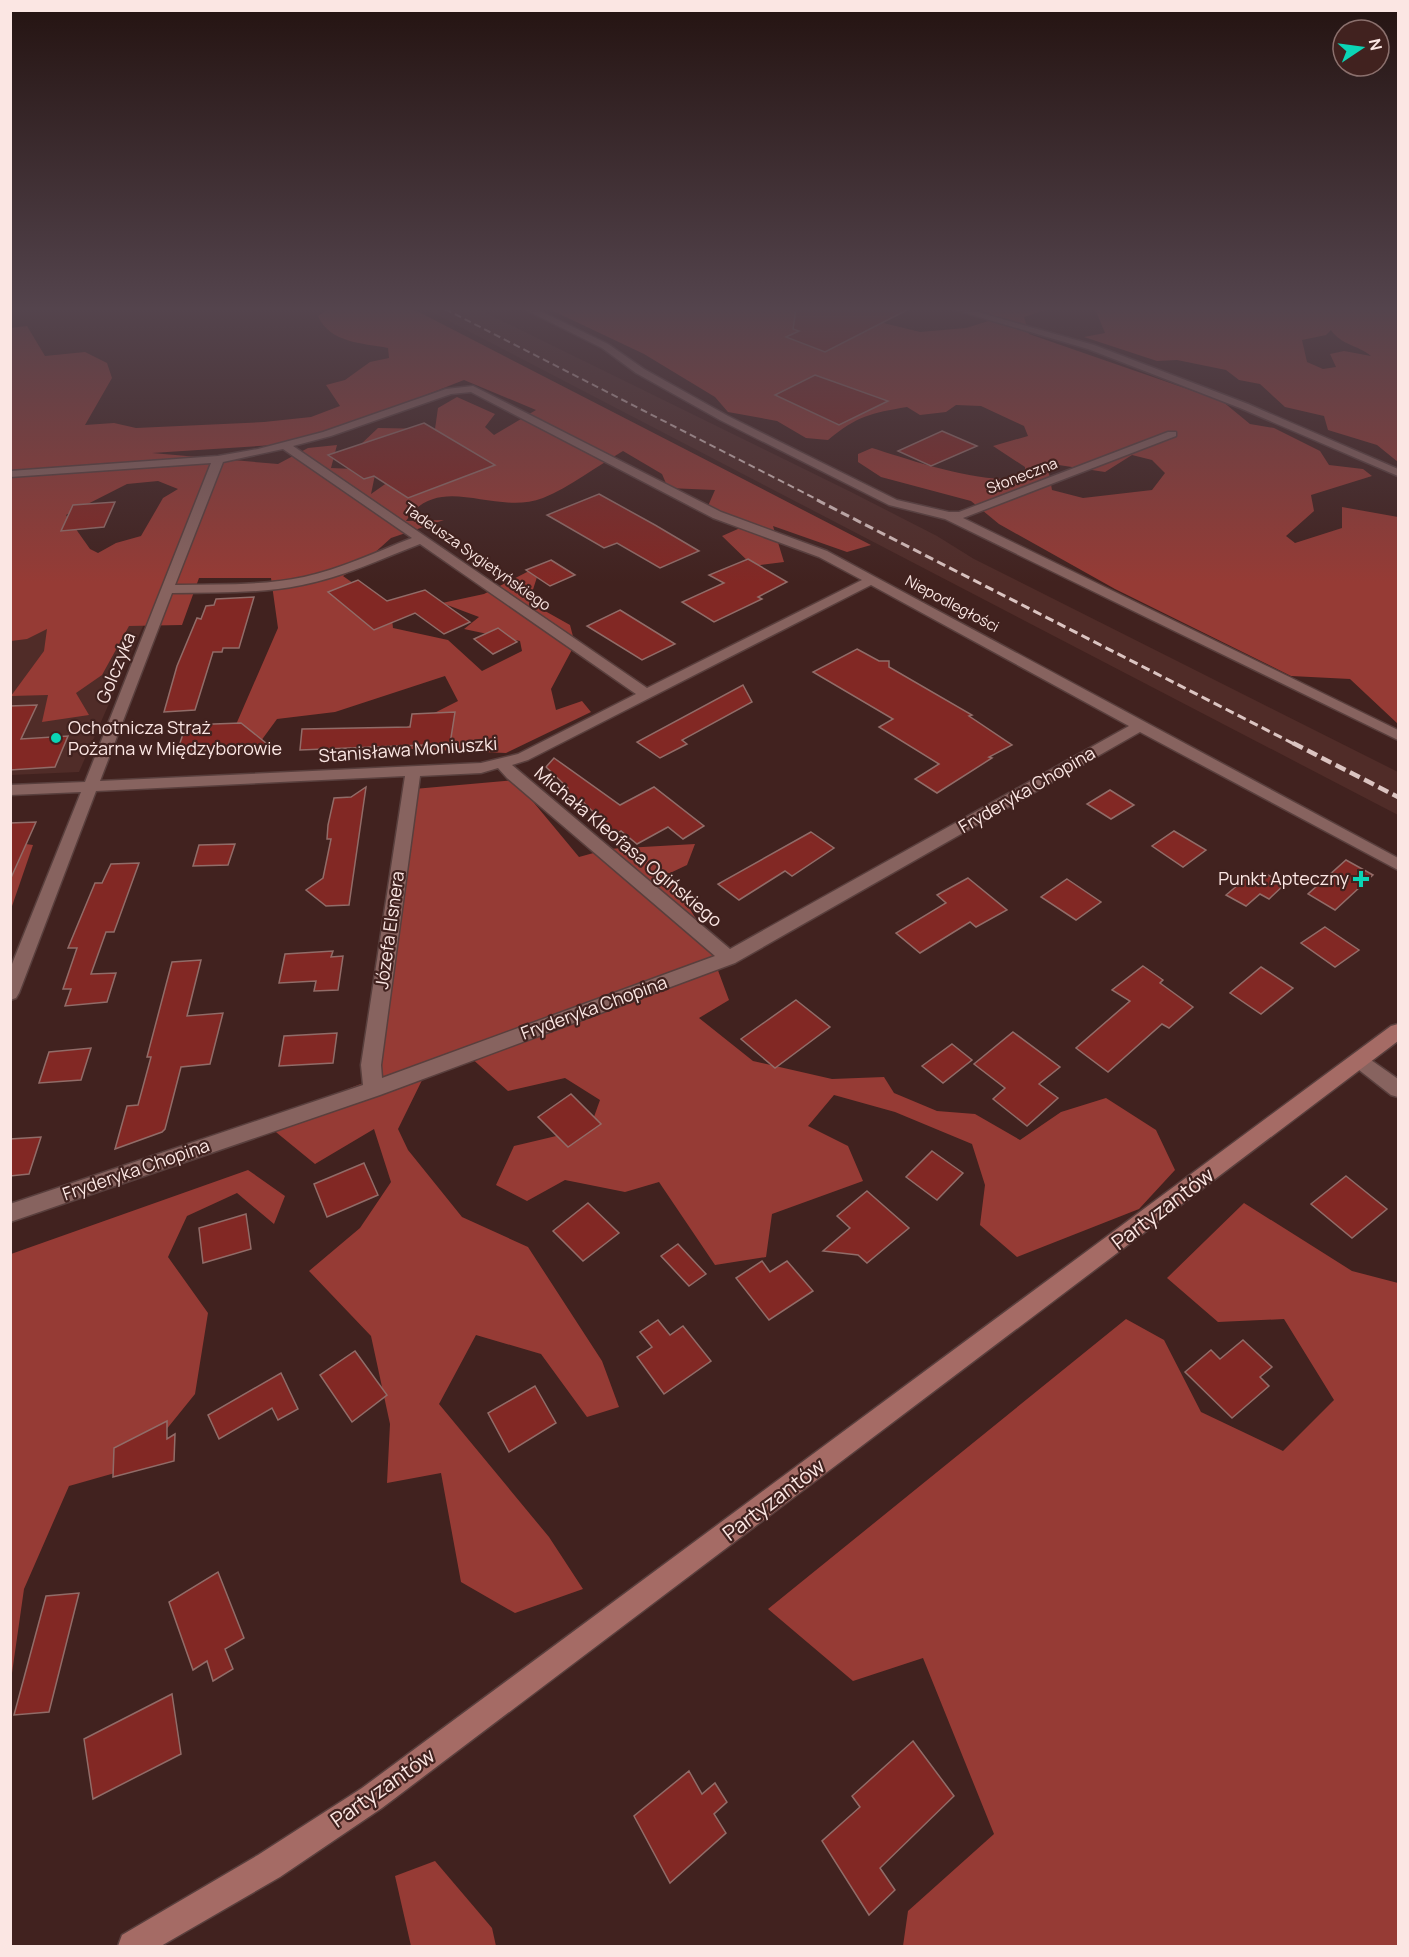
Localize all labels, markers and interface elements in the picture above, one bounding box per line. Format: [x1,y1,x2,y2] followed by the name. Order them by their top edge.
[1331,18,1391,78] north arrow
[1364,37,1388,53] text: N
[983,452,1060,499] street label: Słoneczna
[399,498,555,616] street label: Tadeusza Sygietyńskiego
[902,570,1003,637] street label: Niepodległości
[90,628,140,707] street label: Golczyka
[68,715,282,760] place label: Ochotnicza Straż Pożarna w Międzyborowie
[49,731,63,745] marker: Ochotnicza Straż Pożarna w Międzyborowie
[318,731,498,767] street label: Stanisława Moniuszki
[954,740,1099,838] street label: Fryderyka Chopina
[530,760,728,932] street label: Michała Kleofasa Ogińskiego
[1218,866,1349,890] place label: Punkt Apteczny
[369,869,409,990] street label: Józefa Elsnera
[1354,872,1368,886] marker: Punkt Apteczny
[517,969,670,1045] street label: Fryderyka Chopina
[59,1133,212,1205] street label: Fryderyka Chopina
[1106,1161,1219,1256] street label: Partyzantów
[717,1452,830,1547] street label: Partyzantów
[325,1741,440,1833] street label: Partyzantów

